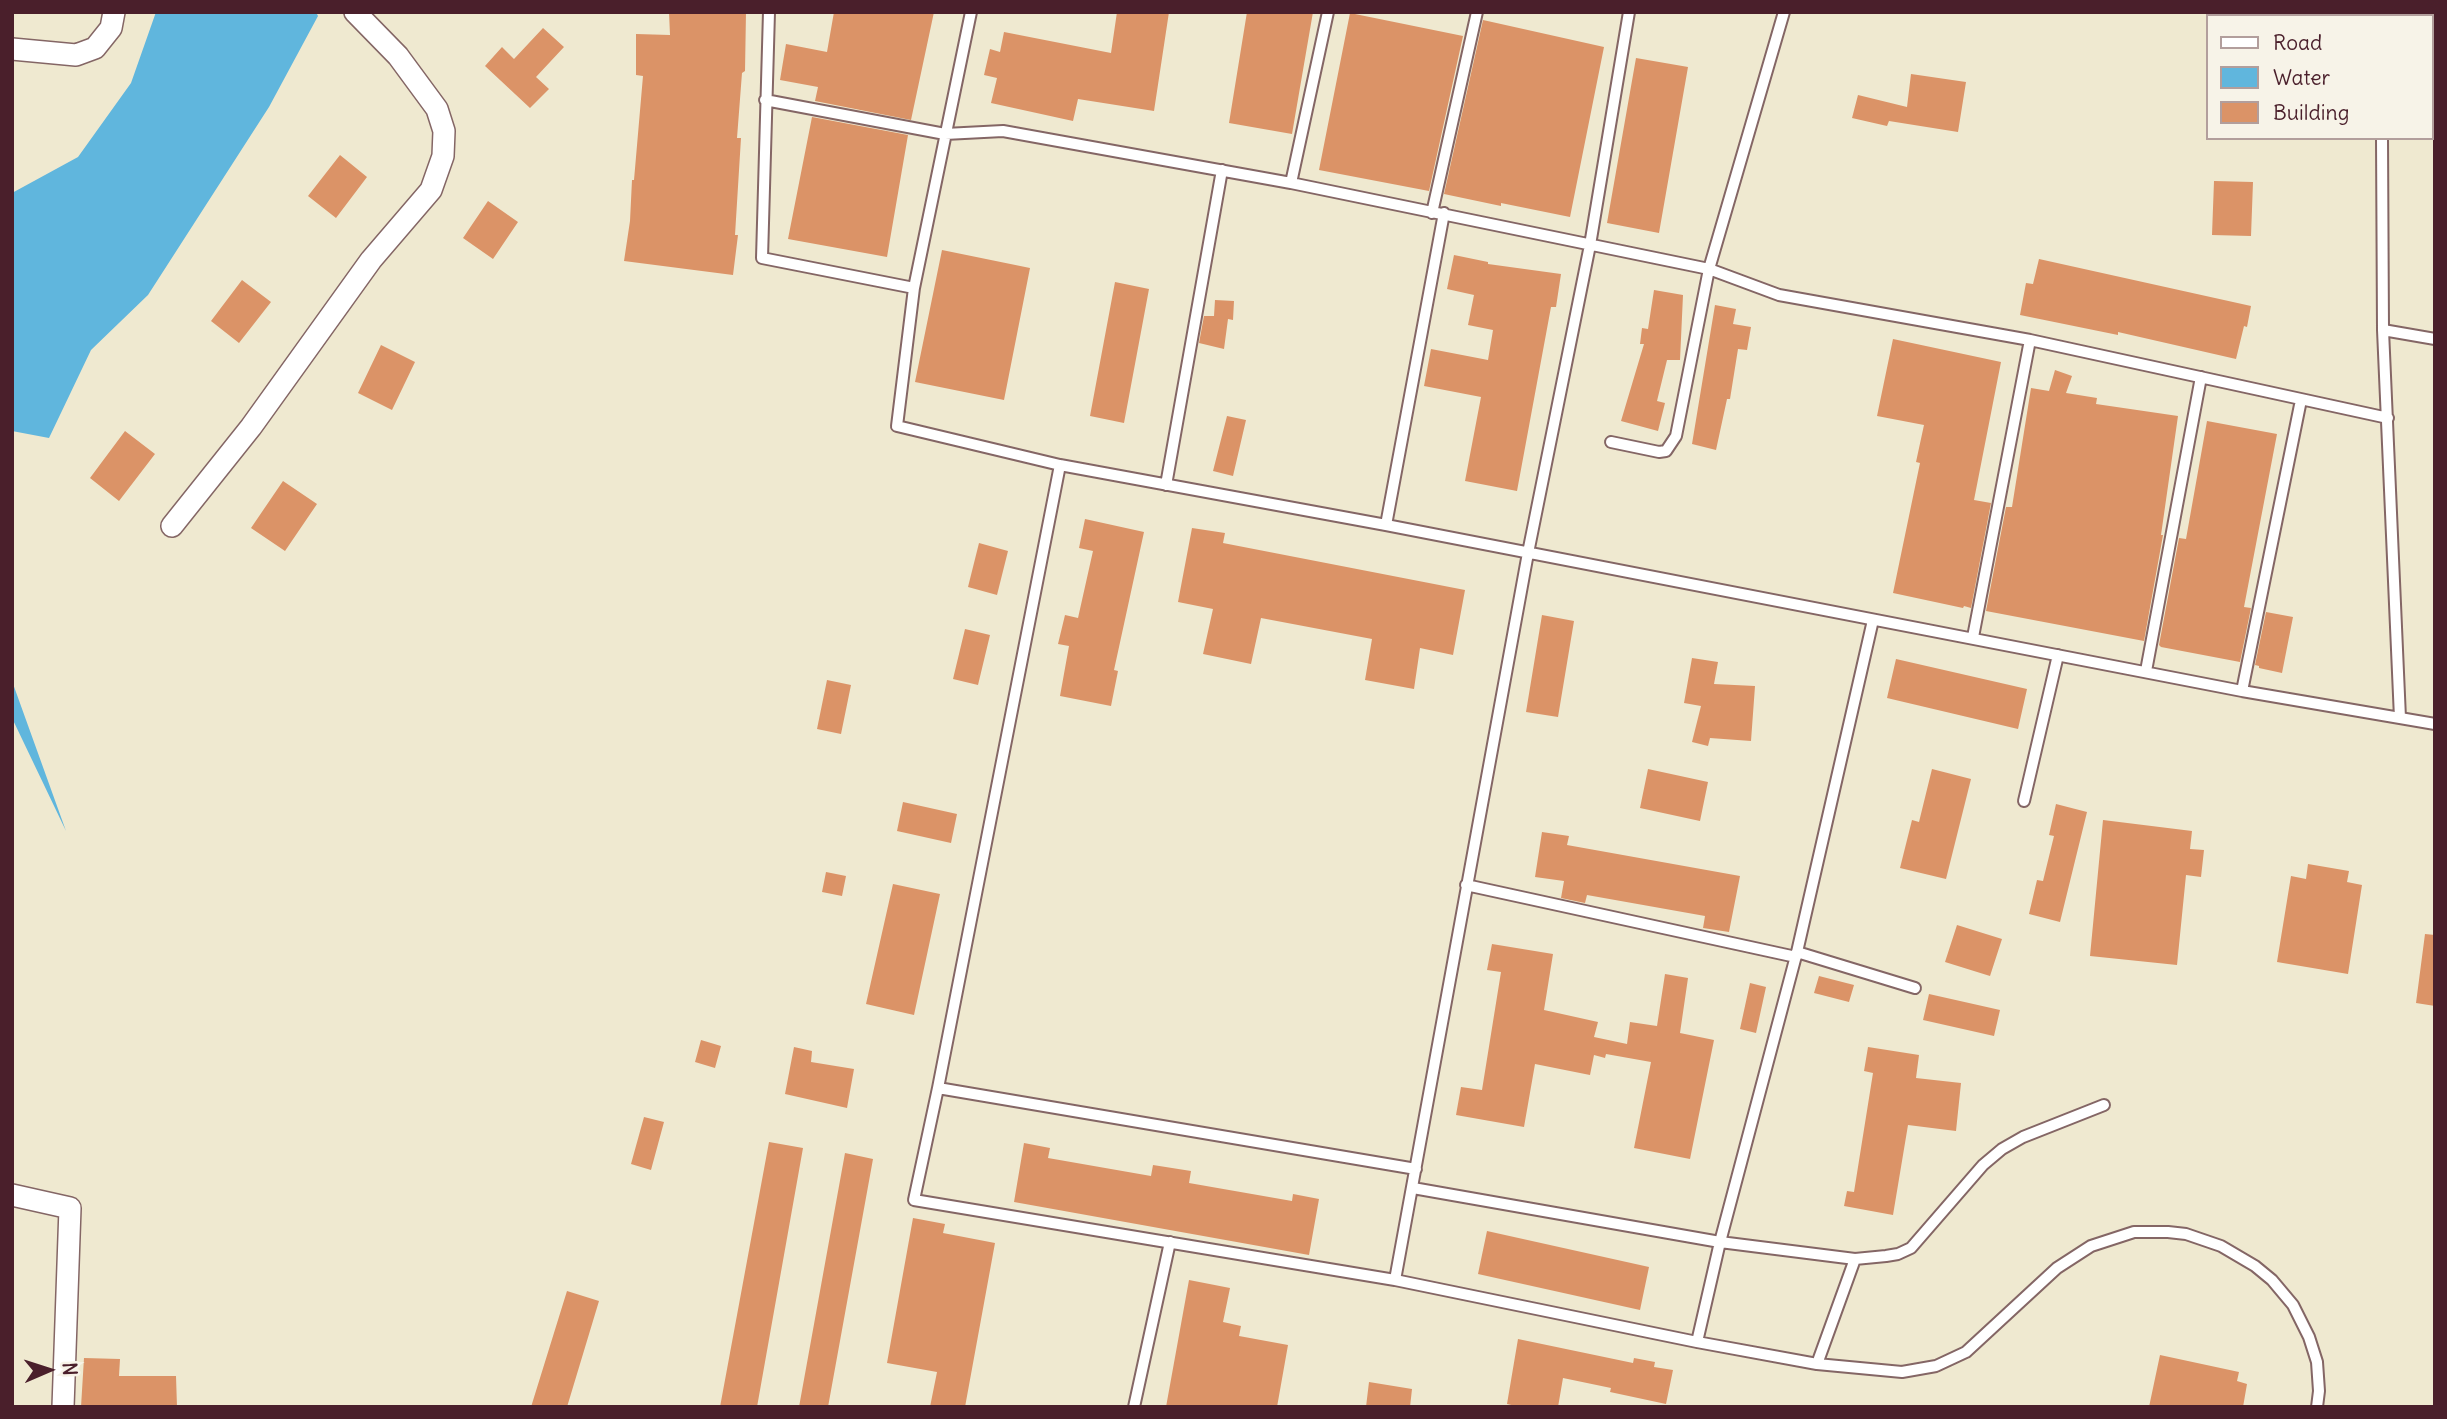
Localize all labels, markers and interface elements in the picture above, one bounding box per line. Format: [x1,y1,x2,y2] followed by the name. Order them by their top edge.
[2206,14,2433,140] legend
[2273,29,2322,56] text: Road
[2273,64,2330,91] text: Water
[2273,99,2349,126] text: Building
[14,1335,84,1405] north arrow
[58,1362,82,1376] text: N

